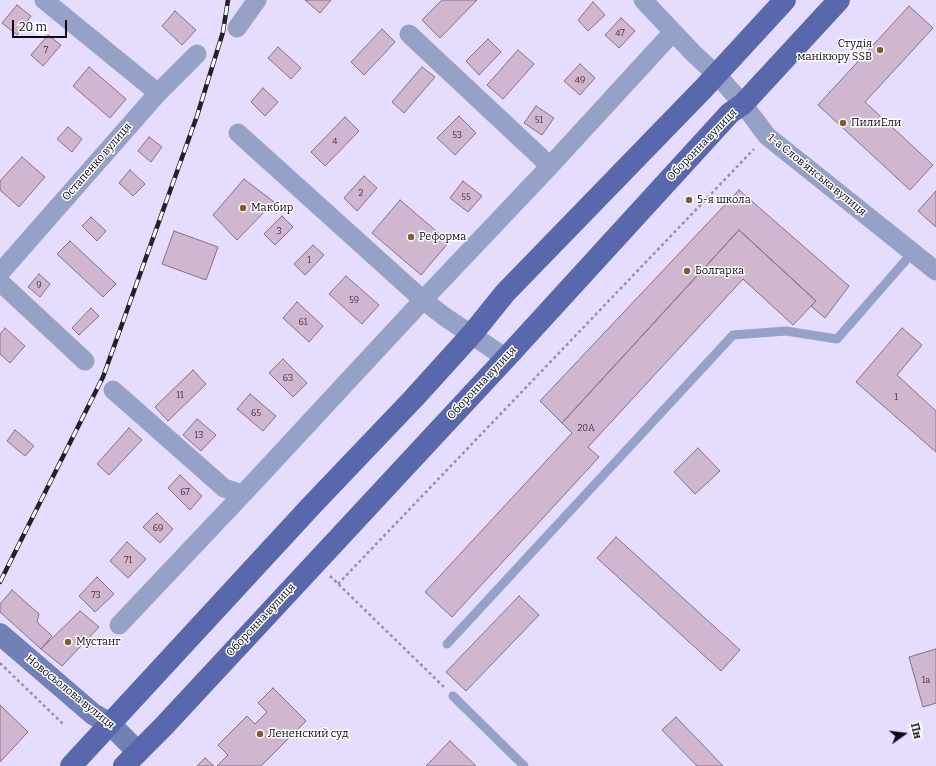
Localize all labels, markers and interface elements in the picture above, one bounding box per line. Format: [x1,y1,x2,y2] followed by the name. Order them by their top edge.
[14,12,69,38] scale bar
[19,20,47,34] text: 20 m
[615,28,625,38] house number: 47
[797,37,872,63] place label: Студія манікюру SSB
[44,45,48,55] house number: 7
[875,45,885,55] marker: Студія манікюру SSB
[575,75,585,85] house number: 49
[664,106,740,184] street label: Оборонна вулиця
[535,115,543,125] house number: 51
[851,116,901,130] place label: ПилиЕли
[838,118,848,128] marker: ПилиЕли
[60,120,134,204] street label: Остапенко вулиця
[452,130,462,140] house number: 53
[765,131,869,219] street label: 1-а Слов’янська вулиця
[332,136,338,146] house number: 4
[359,188,363,198] house number: 2
[461,192,471,202] house number: 55
[697,193,751,207] place label: 5-я школа
[684,195,694,205] marker: 5-я школа
[251,201,293,215] place label: Макбир
[238,203,248,213] marker: Макбир
[276,226,282,236] house number: 3
[419,230,466,244] place label: Реформа
[406,232,416,242] marker: Реформа
[307,255,311,265] house number: 1
[695,264,744,278] place label: Болгарка
[682,266,692,276] marker: Болгарка
[36,280,42,290] house number: 9
[349,295,359,305] house number: 59
[299,317,307,327] house number: 61
[445,344,519,422] street label: Оборонна вулиця
[283,373,293,383] house number: 63
[176,390,184,400] house number: 11
[894,392,898,402] house number: 1
[251,408,261,418] house number: 65
[577,423,595,433] house number: 20А
[195,430,203,440] house number: 13
[180,487,190,497] house number: 67
[153,523,163,533] house number: 69
[124,555,132,565] house number: 71
[224,581,298,659] street label: Оборонна вулиця
[91,590,101,600] house number: 73
[76,635,120,649] place label: Мустанг
[63,637,73,647] marker: Мустанг
[23,652,117,732] street label: Новосьолова вулиця
[922,675,930,685] house number: 1а
[884,714,924,754] north arrow
[908,722,924,740] text: Пн
[268,727,349,741] place label: Лененский суд
[255,729,265,739] marker: Лененский суд

